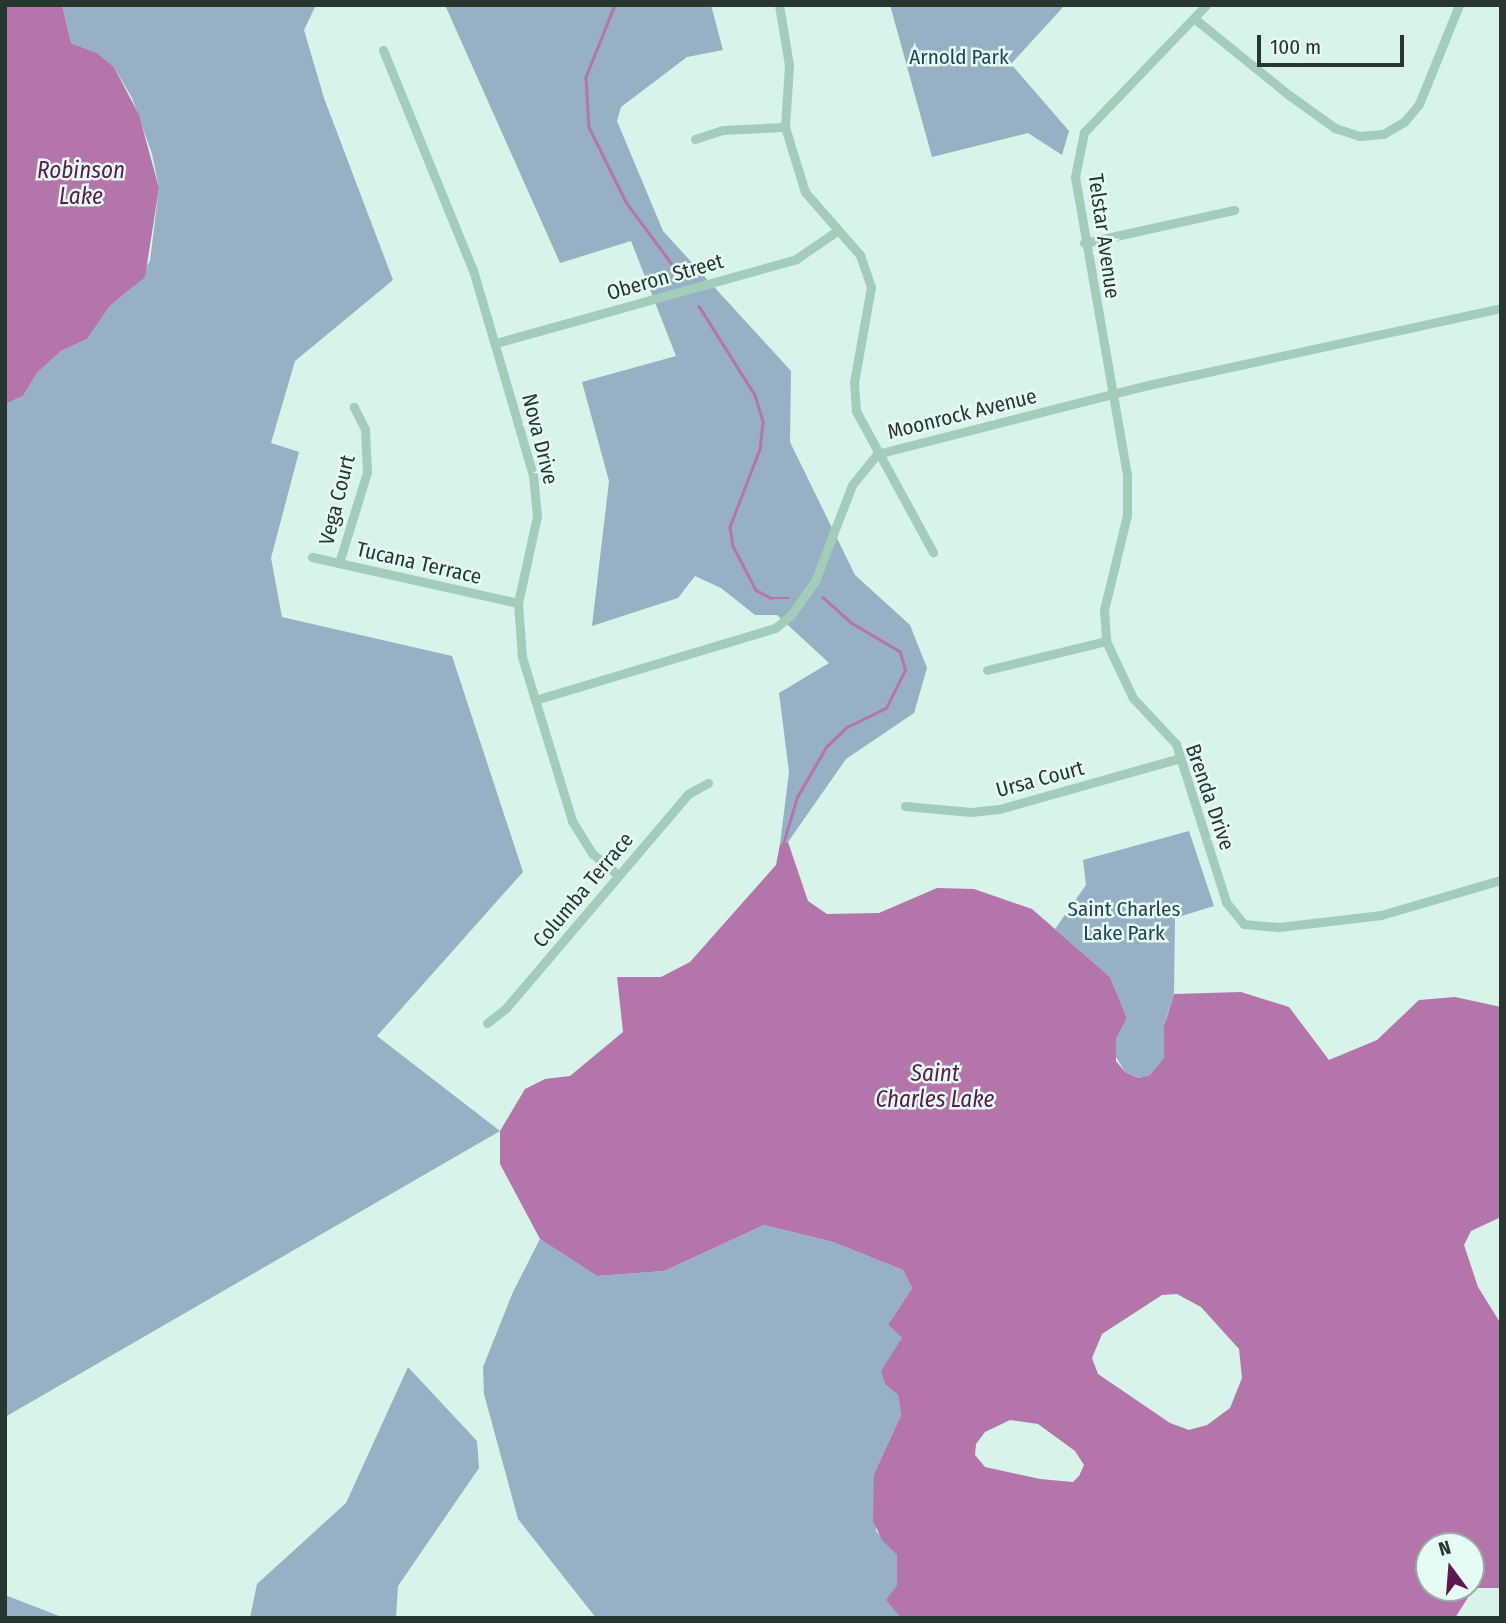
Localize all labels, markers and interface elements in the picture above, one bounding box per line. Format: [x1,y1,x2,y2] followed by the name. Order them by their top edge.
[1261,21,1408,65] scale bar
[1270,34,1321,60] text: 100 m
[909,44,1009,70] park label: Arnold Park
[37,156,125,210] water label: Robinson Lake
[1083,172,1125,300] street label: Telstar Avenue
[604,248,726,306] street label: Oberon Street
[885,383,1039,445] street label: Moonrock Avenue
[517,391,563,487] street label: Nova Drive
[314,452,360,548] street label: Vega Court
[354,536,484,590] street label: Tucana Terrace
[1180,741,1240,853] street label: Brenda Drive
[993,755,1087,803] street label: Ursa Court
[528,827,638,953] street label: Columba Terrace
[1068,896,1180,946] park label: Saint Charles Lake Park
[876,1059,994,1113] water label: Saint Charles Lake
[1415,1532,1485,1602] north arrow
[1436,1536,1453,1561] text: N

